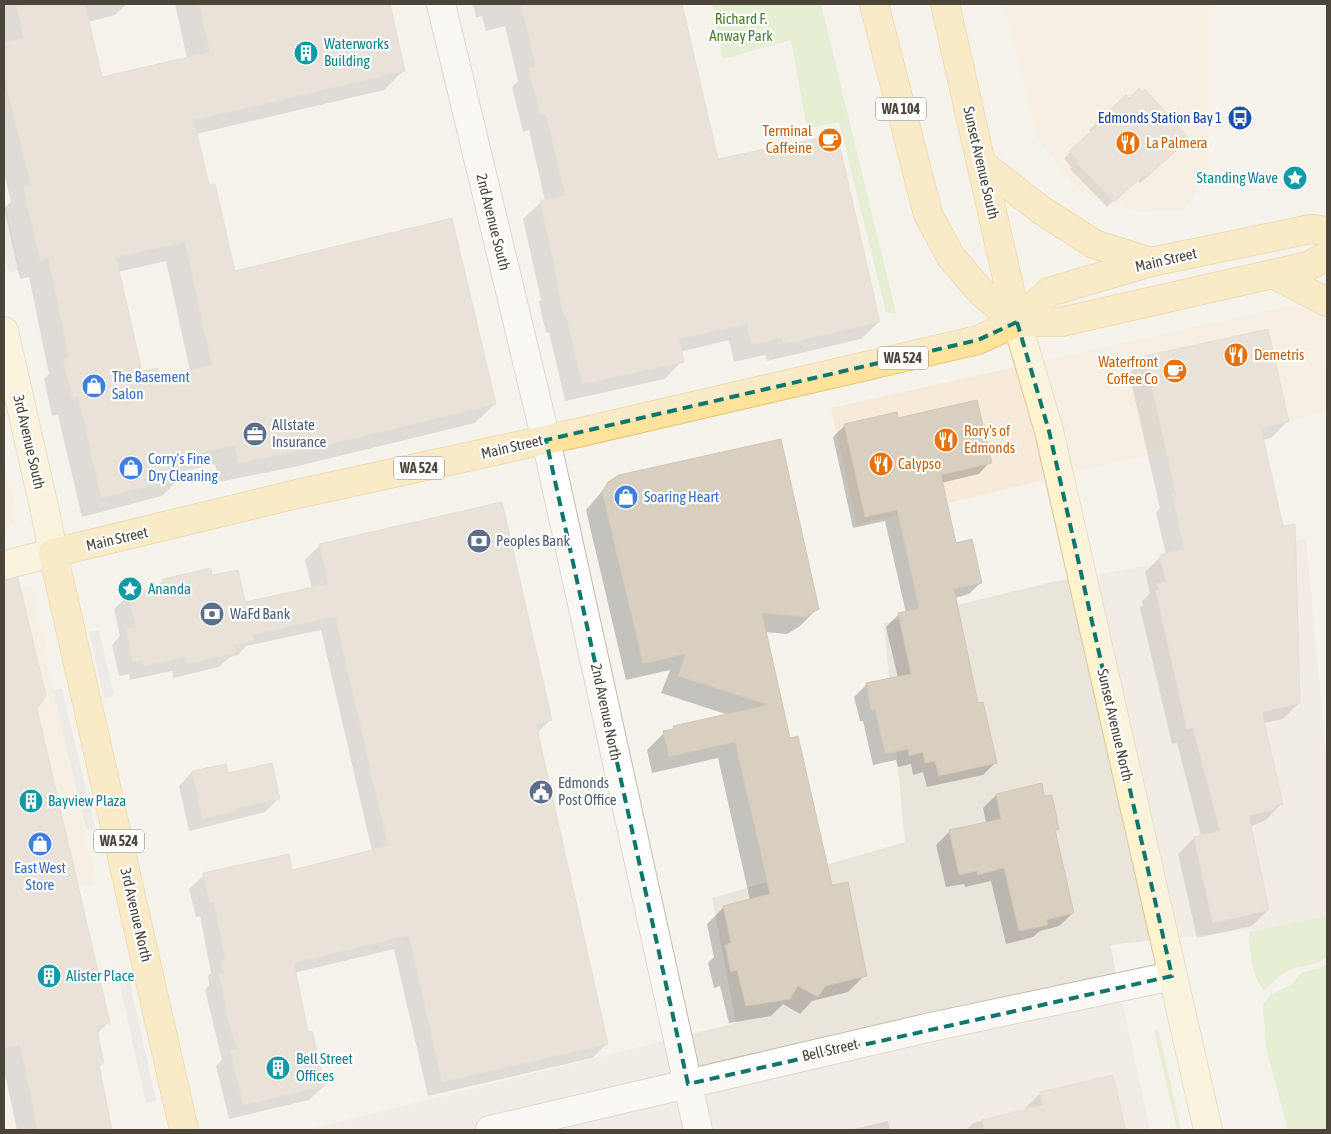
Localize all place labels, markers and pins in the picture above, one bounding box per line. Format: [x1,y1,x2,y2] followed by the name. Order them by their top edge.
[324,35,389,69] place label: Waterworks Building
[293,40,319,66] building icon: Waterworks Building
[1227,105,1253,131] bus stop icon: Edmonds Station Bay 1
[1098,109,1222,126] place label: Edmonds Station Bay 1
[763,122,812,156] place label: Terminal Caffeine
[817,127,843,153] cafe icon: Terminal Caffeine
[1115,130,1141,156] restaurant icon: La Palmera
[1146,134,1208,151] place label: La Palmera
[1282,165,1308,191] place icon: Standing Wave
[1197,169,1278,186] place label: Standing Wave
[1223,342,1249,368] restaurant icon: Demetris
[1254,346,1304,363] place label: Demetris
[1098,353,1158,387] place label: Waterfront Coffee Co
[1162,358,1188,384] cafe icon: Waterfront Coffee Co
[112,368,190,402] place label: The Basement Salon
[81,373,107,399] shop icon: The Basement Salon
[272,416,327,450] place label: Allstate Insurance
[242,421,268,447] office icon: Allstate Insurance
[964,422,1015,456] place label: Rory's of Edmonds
[933,427,959,453] restaurant icon: Rory's of Edmonds
[148,450,218,484] place label: Corry's Fine Dry Cleaning
[868,451,894,477] restaurant icon: Calypso
[118,455,144,481] shop icon: Corry's Fine Dry Cleaning
[898,455,941,472] place label: Calypso
[613,484,639,510] shop icon: Soaring Heart
[644,488,719,505] place label: Soaring Heart
[466,528,492,554] bank icon: Peoples Bank
[496,532,570,549] place label: Peoples Bank
[117,576,143,602] place icon: Ananda
[148,580,191,597] place label: Ananda
[199,601,225,627] bank icon: WaFd Bank
[230,605,291,622] place label: WaFd Bank
[558,774,617,808] place label: Edmonds Post Office
[528,779,554,805] public building icon: Edmonds Post Office
[18,788,44,814] building icon: Bayview Plaza
[48,792,126,809] place label: Bayview Plaza
[27,831,53,857] shop icon: East West Store
[14,859,66,893] place label: East West Store
[36,963,62,989] building icon: Alister Place
[66,967,134,984] place label: Alister Place
[296,1050,353,1084] place label: Bell Street Offices
[265,1055,291,1081] building icon: Bell Street Offices

